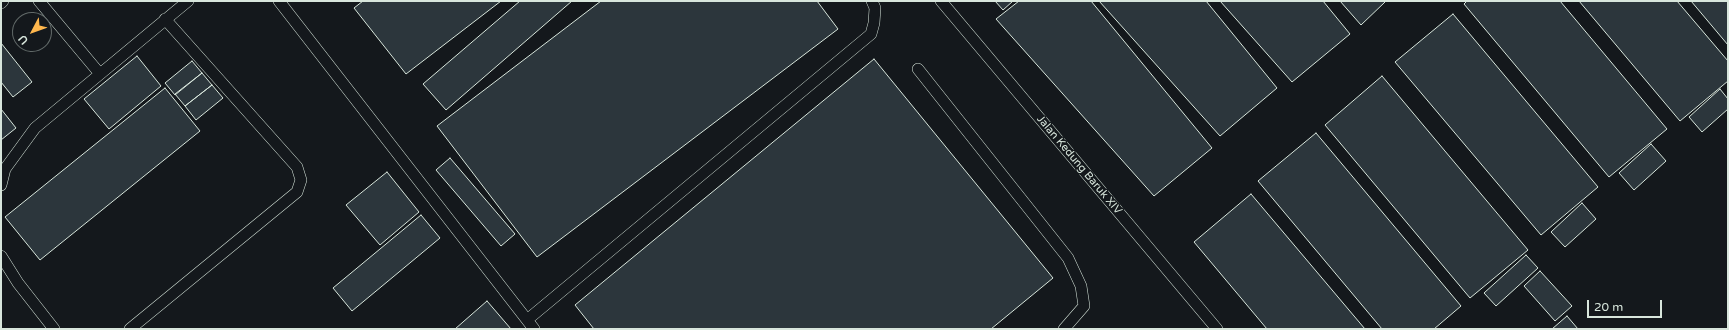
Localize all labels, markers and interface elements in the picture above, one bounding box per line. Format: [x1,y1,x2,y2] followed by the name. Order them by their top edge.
[12,12,52,52] north arrow
[16,32,31,47] text: U
[1034,113,1124,217] street label: Jalan Kedung Baruk XIV
[1589,292,1664,318] scale bar
[1594,300,1623,314] text: 20 m

